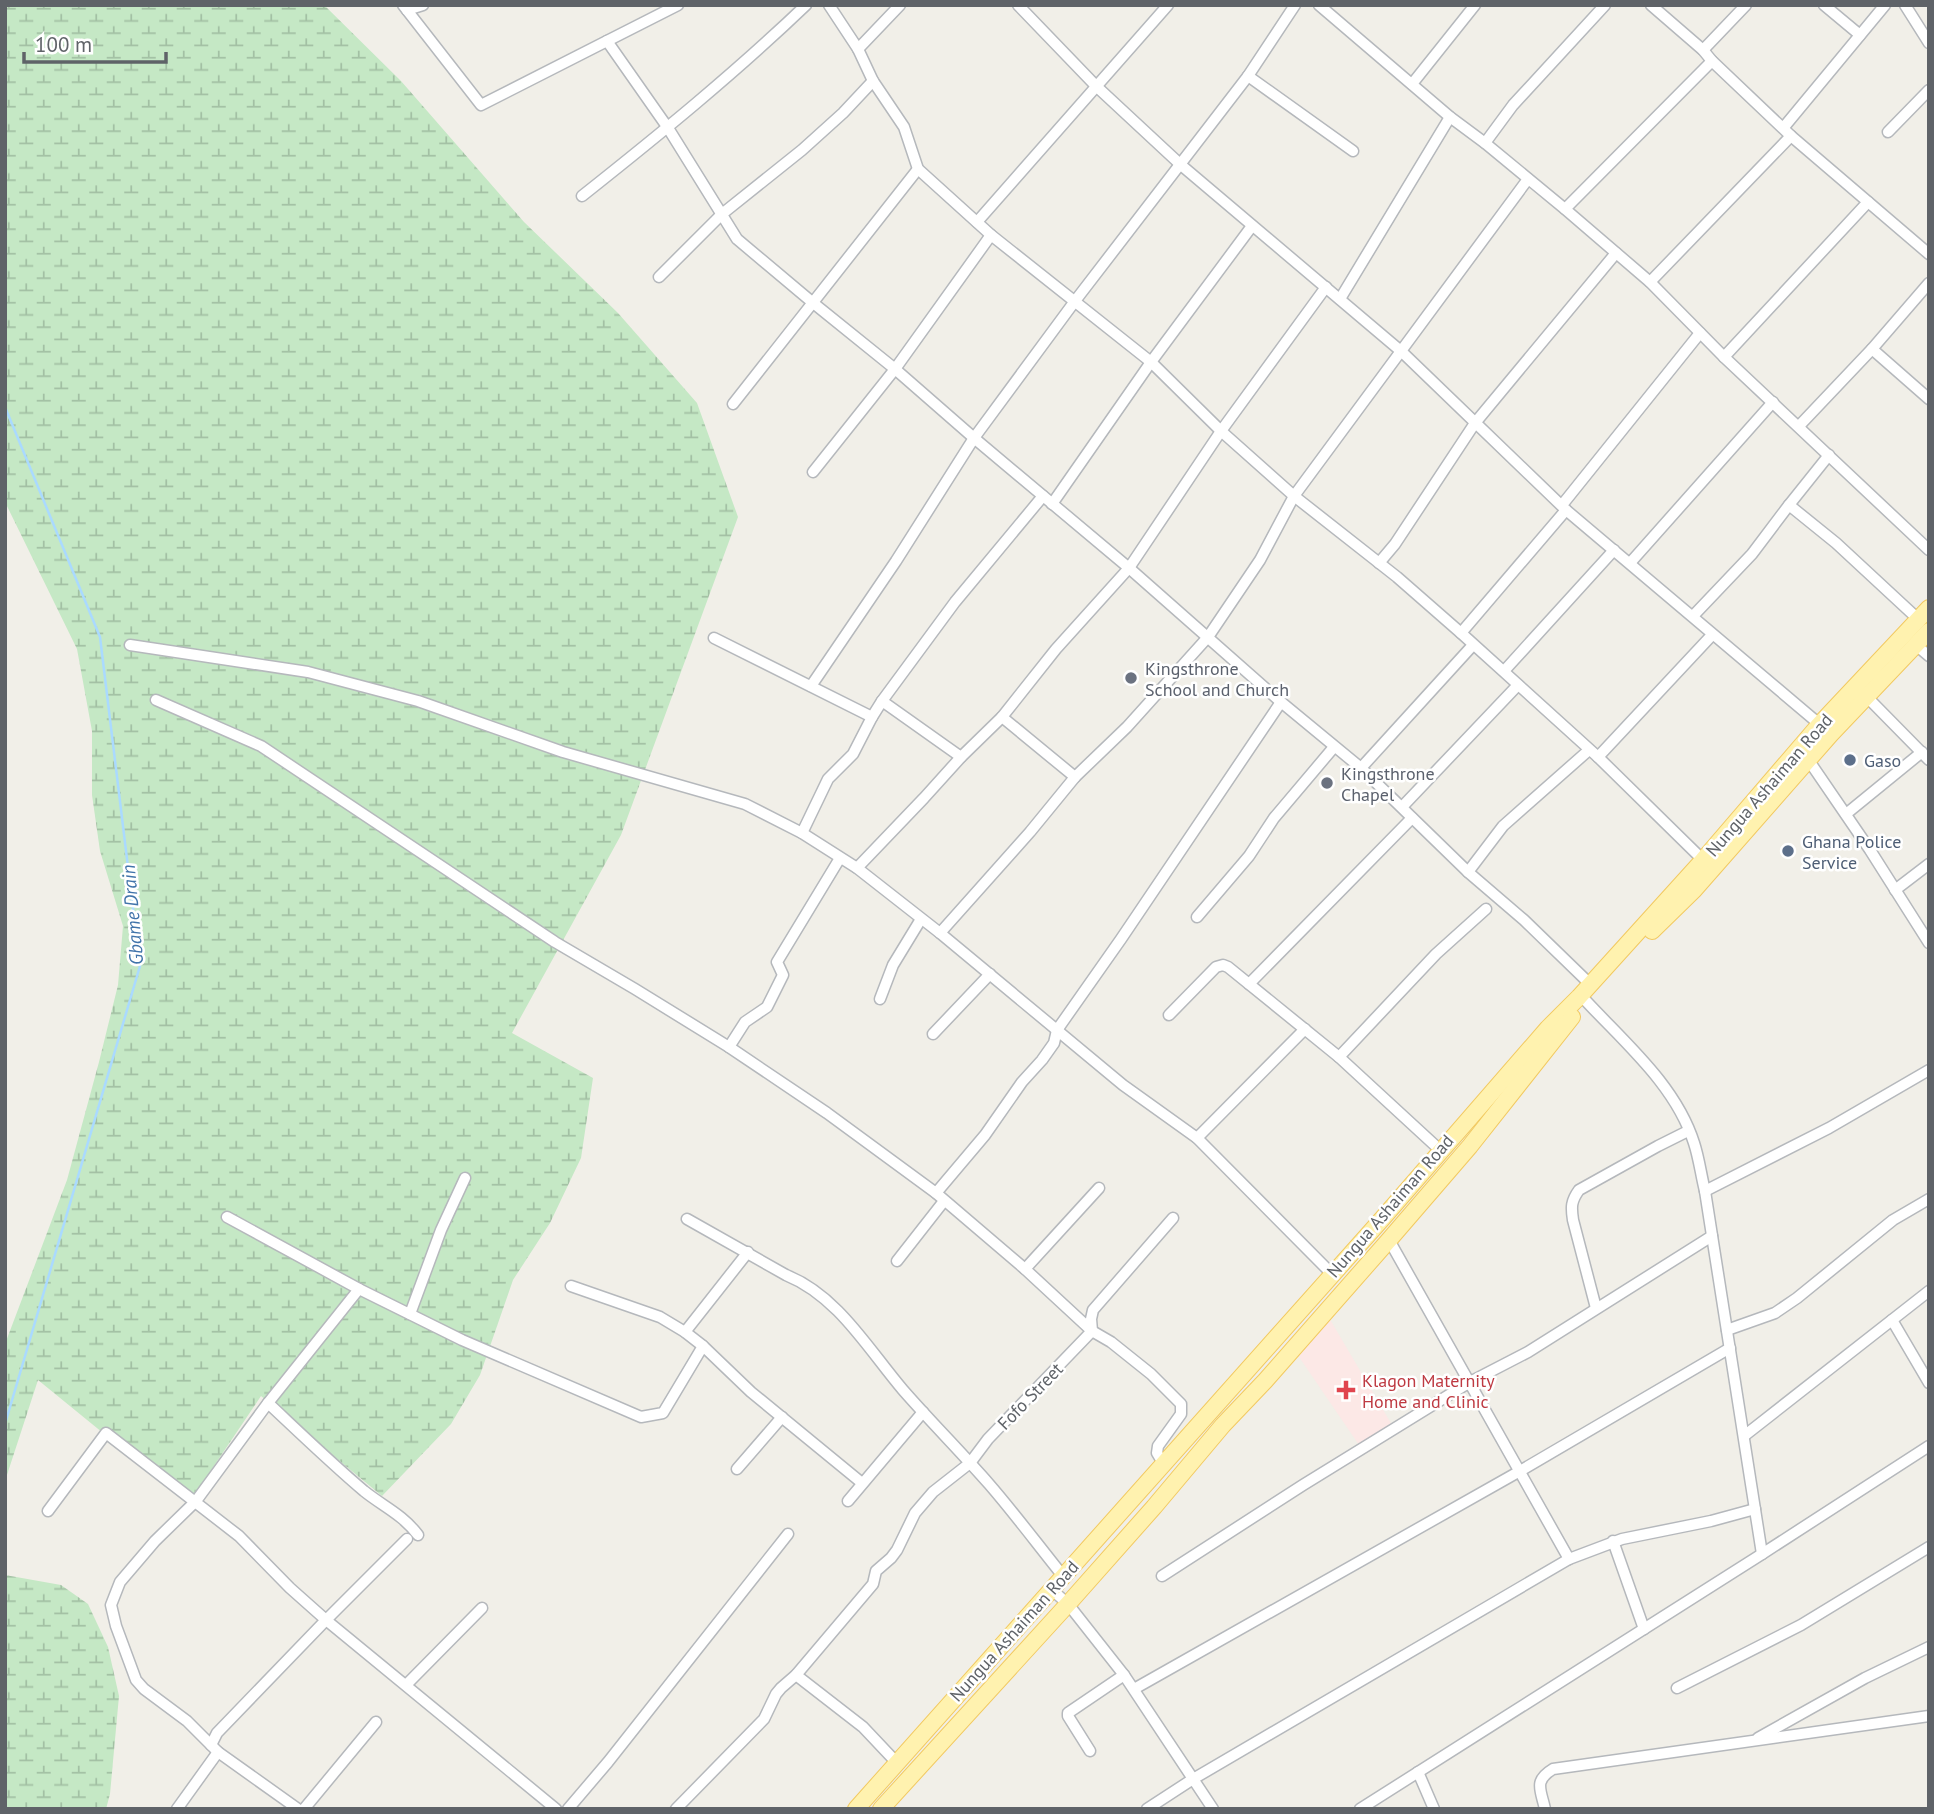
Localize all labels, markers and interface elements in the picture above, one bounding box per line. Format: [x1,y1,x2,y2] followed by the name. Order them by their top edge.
[24,21,166,65] scale bar
[35,31,92,58] text: 100 m
[1145,657,1289,701] place label: Kingsthrone School and Church
[1123,670,1139,686] marker: Kingsthrone School and Church
[1701,709,1837,861] street label: Nungua Ashaiman Road
[1864,749,1901,772] place label: Gaso
[1842,752,1858,768] marker: Gaso
[1341,762,1435,806] place label: Kingsthrone Chapel
[1319,775,1335,791] marker: Kingsthrone Chapel
[1802,830,1901,874] place label: Ghana Police Service
[1780,843,1796,859] marker: Ghana Police Service
[116,864,148,966] water label: Gbame Drain
[1322,1130,1458,1282] street label: Nungua Ashaiman Road
[992,1358,1068,1434] street label: Fofo Street
[1362,1369,1495,1413] place label: Klagon Maternity Home and Clinic
[1336,1380,1356,1400] marker: Klagon Maternity Home and Clinic
[944,1556,1084,1706] street label: Nungua Ashaiman Road

